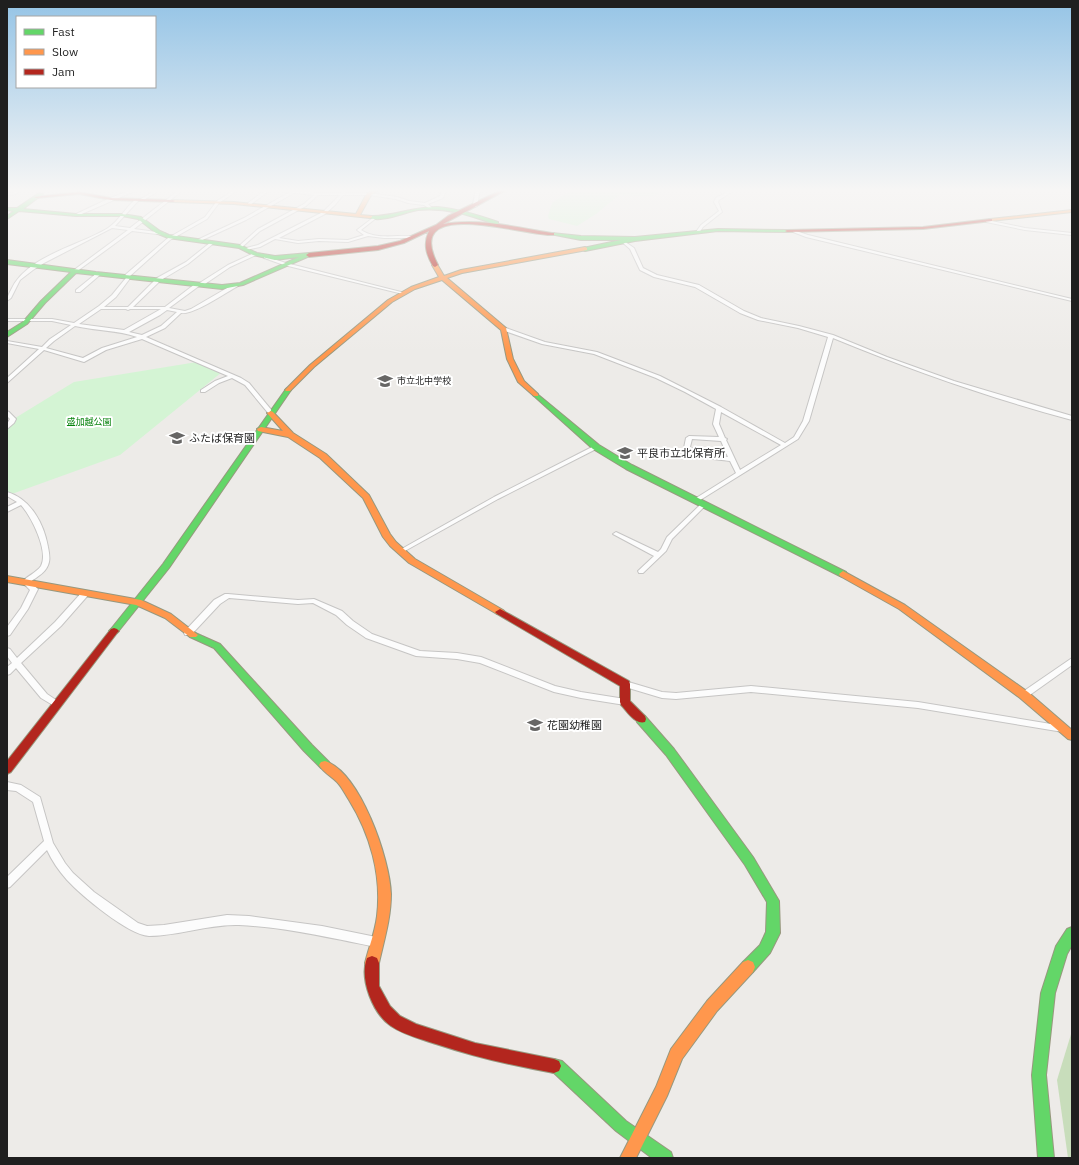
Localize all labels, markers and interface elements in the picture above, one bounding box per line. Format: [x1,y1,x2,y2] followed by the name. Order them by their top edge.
[16,16,156,88] legend
[52,24,75,39] text: Fast
[52,44,78,59] text: Slow
[52,64,75,79] text: Jam
[376,372,394,390] school or university icon: 市立北中学校
[397,375,451,386] place label: 市立北中学校
[66,416,112,427] park label: 盛加越公園
[168,429,186,447] school or university icon: ふたば保育園
[189,431,255,445] place label: ふたば保育園
[616,444,634,462] school or university icon: 平良市立北保育所
[637,446,726,460] place label: 平良市立北保育所
[526,716,544,734] school or university icon: 花園幼稚園
[547,718,602,732] place label: 花園幼稚園

